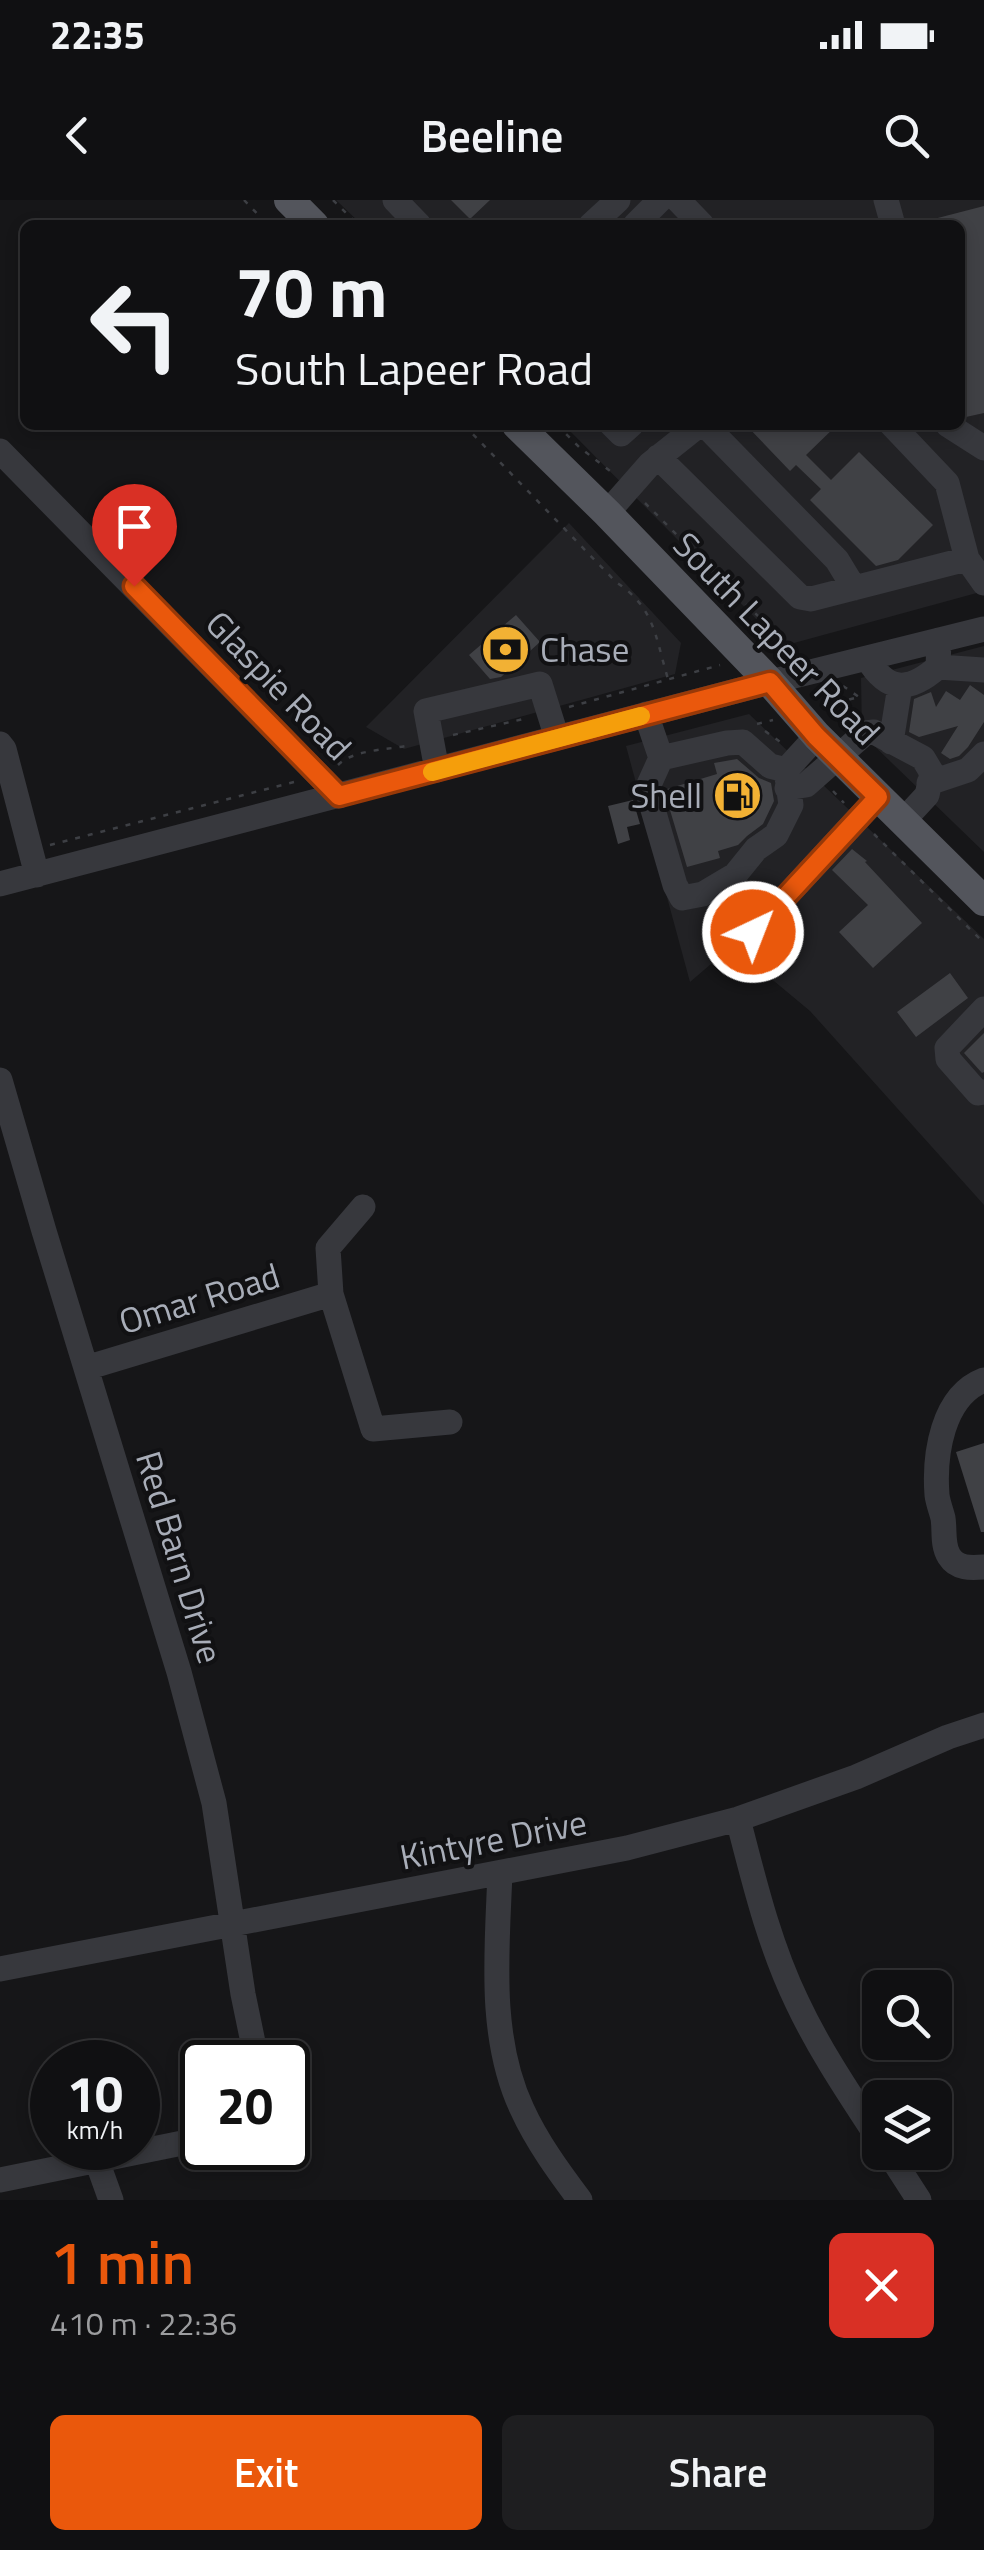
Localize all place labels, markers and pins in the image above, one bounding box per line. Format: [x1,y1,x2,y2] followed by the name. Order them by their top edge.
[92,484,177,587] pin
[540,622,629,676] place label: Chase
[479,623,531,675] bank icon: Chase
[630,768,702,822] place label: Shell
[711,769,763,821] fuel station icon: Shell

